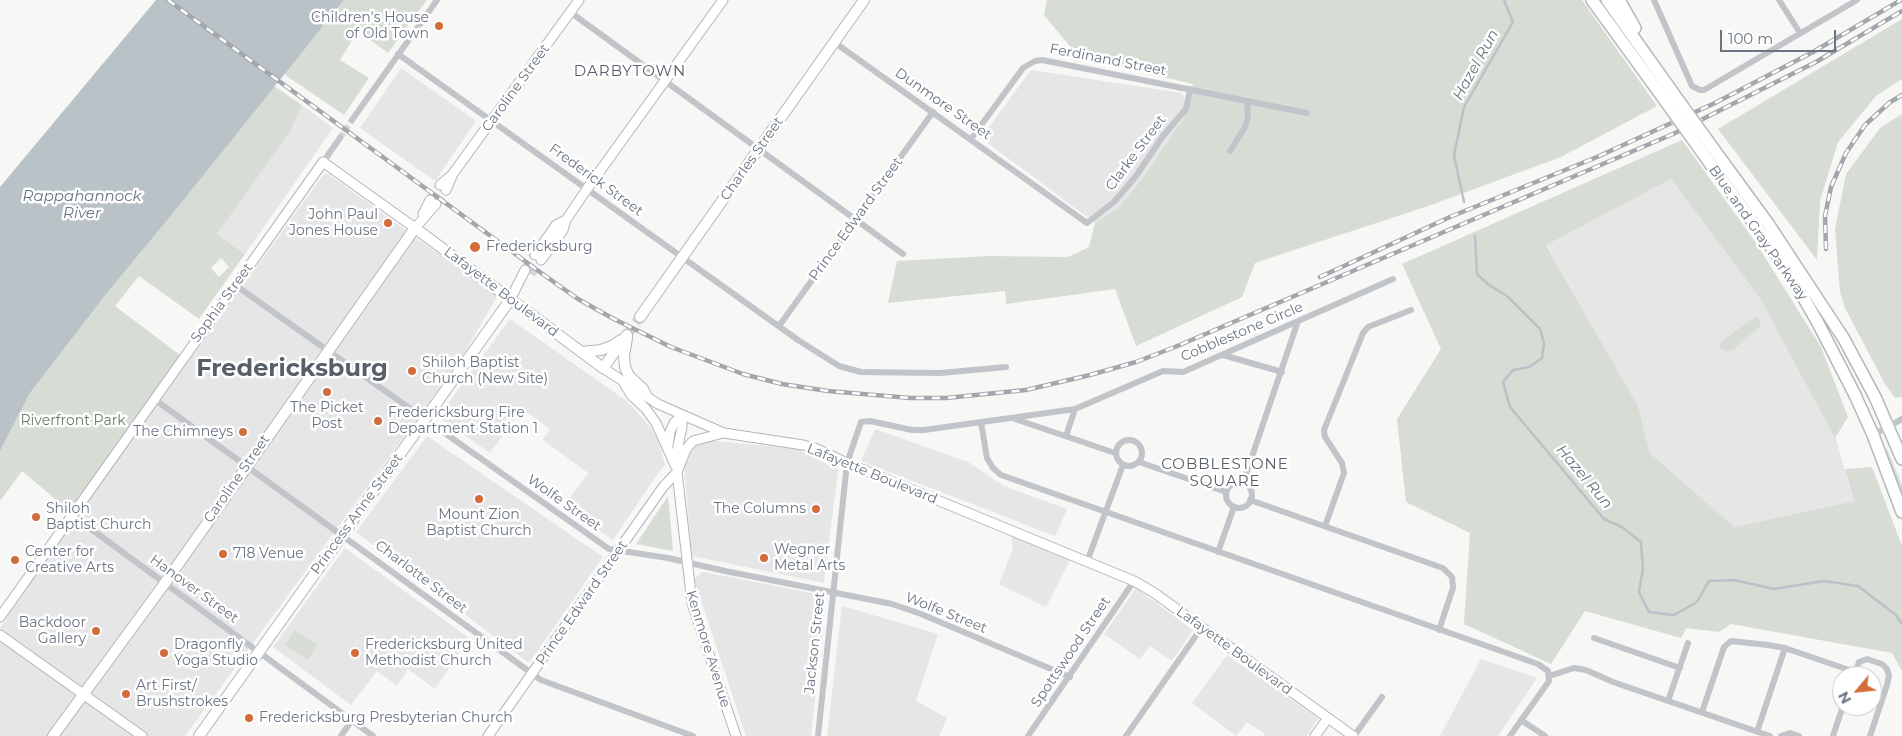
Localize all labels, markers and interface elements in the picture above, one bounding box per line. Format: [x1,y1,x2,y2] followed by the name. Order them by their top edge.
[311,10,429,42] place label: Children's House of Old Town
[433,20,445,32] marker: Children's House of Old Town
[1722,20,1838,52] scale bar
[1449,27,1503,103] water label: Hazel Run
[1728,29,1773,48] text: 100 m
[1048,40,1168,80] street label: Ferdinand Street
[479,41,553,135] street label: Caroline Street
[573,63,687,81] district label: DARBYTOWN
[892,64,994,144] street label: Dunmore Street
[1102,112,1170,194] street label: Clarke Street
[717,114,787,204] street label: Charles Street
[546,140,646,220] street label: Frederick Street
[806,154,906,284] street label: Prince Edward Street
[1705,162,1811,304] street label: Blue and Gray Parkway
[23,188,141,223] water label: Rappahannock River
[289,207,378,240] place label: John Paul Jones House
[382,217,394,229] marker: John Paul Jones House
[486,239,593,255] place label: Fredericksburg
[468,240,482,254] marker: Fredericksburg
[440,243,562,341] street label: Lafayette Boulevard
[187,260,257,346] street label: Sophia Street
[1178,299,1306,365] street label: Cobblestone Circle
[196,355,388,383] district label: Fredericksburg
[422,355,548,388] place label: Shiloh Baptist Church (New Site)
[406,365,418,377] marker: Shiloh Baptist Church (New Site)
[321,386,333,398] marker: The Picket Post
[290,400,364,432] place label: The Picket Post
[388,405,538,438] place label: Fredericksburg Fire Department Station 1
[20,413,126,429] park label: Riverfront Park
[372,415,384,427] marker: Fredericksburg Fire Department Station 1
[133,424,233,440] place label: The Chimneys
[237,426,249,438] marker: The Chimneys
[200,432,274,526] street label: Caroline Street
[804,440,940,508] street label: Lafayette Boulevard
[1552,441,1616,513] water label: Hazel Run
[307,450,407,578] street label: Princess Anne Street
[1160,456,1290,491] district label: COBBLESTONE SQUARE
[524,471,604,535] street label: Wolfe Street
[473,493,485,505] marker: Mount Zion Baptist Church
[46,501,151,534] place label: Shiloh Baptist Church
[714,501,806,517] place label: The Columns
[810,503,822,515] marker: The Columns
[426,507,532,540] place label: Mount Zion Baptist Church
[30,511,42,523] marker: Shiloh Baptist Church
[372,537,470,617] street label: Charlotte Street
[533,537,631,669] street label: Prince Edward Street
[774,542,845,574] place label: Wegner Metal Arts
[25,544,114,576] place label: Center for Creative Arts
[233,546,304,562] place label: 718 Venue
[217,548,229,560] marker: 718 Venue
[147,551,241,627] street label: Hanover Street
[758,552,770,564] marker: Wegner Metal Arts
[9,554,21,566] marker: Center for Creative Arts
[682,588,734,710] street label: Kenmore Avenue
[903,589,989,637] street label: Wolfe Street
[801,591,829,695] street label: Jackson Street
[1028,593,1114,711] street label: Spottswood Street
[1173,603,1295,699] street label: Lafayette Boulevard
[19,615,86,648] place label: Backdoor Gallery
[90,625,102,637] marker: Backdoor Gallery
[174,637,258,670] place label: Dragonfly Yoga Studio
[365,637,523,670] place label: Fredericksburg United Methodist Church
[158,647,170,659] marker: Dragonfly Yoga Studio
[349,647,361,659] marker: Fredericksburg United Methodist Church
[1832,666,1882,716] north arrow
[136,678,228,710] place label: Art First/ Brushstrokes
[120,688,132,700] marker: Art First/ Brushstrokes
[1834,688,1855,707] text: N
[259,710,513,726] place label: Fredericksburg Presbyterian Church
[243,712,255,724] marker: Fredericksburg Presbyterian Church

